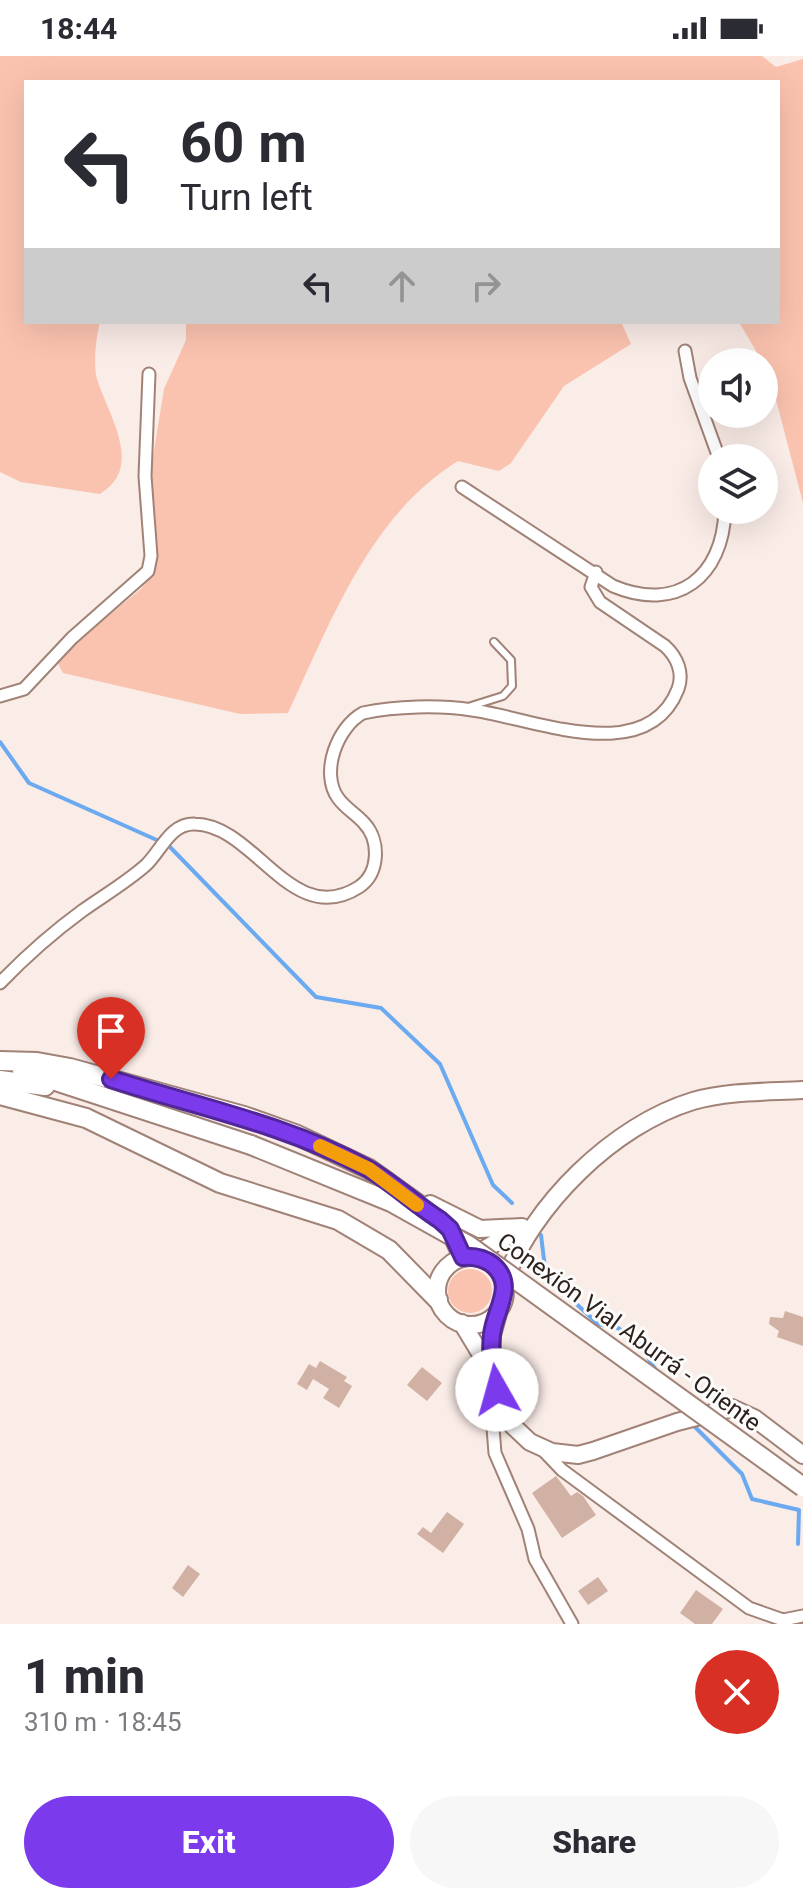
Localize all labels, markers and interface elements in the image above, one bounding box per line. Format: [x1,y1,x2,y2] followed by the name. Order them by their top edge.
[40,11,117,46] text: 18:44
[180,110,307,176] text: 60 m
[48,112,152,216] icon: left
[180,177,313,219] text: Turn left
[296,264,340,308] icon: left
[380,264,424,308] icon: ahead
[464,264,508,308] icon: right
[698,348,778,524] map controls
[698,348,778,428] button: sound
[698,444,778,524] button: layers
[77,997,145,1079] pin
[89,1009,133,1053] icon: arrive
[492,1227,766,1437] street label: Conexión Vial Aburrá - Oriente
[455,1348,539,1432] position arrow
[24,1648,145,1705] text: 1 min
[695,1650,779,1734] button: close
[24,1707,182,1737] text: 310 m · 18:45
[24,1796,394,1888] button: Exit
[410,1796,779,1888] button: Share

